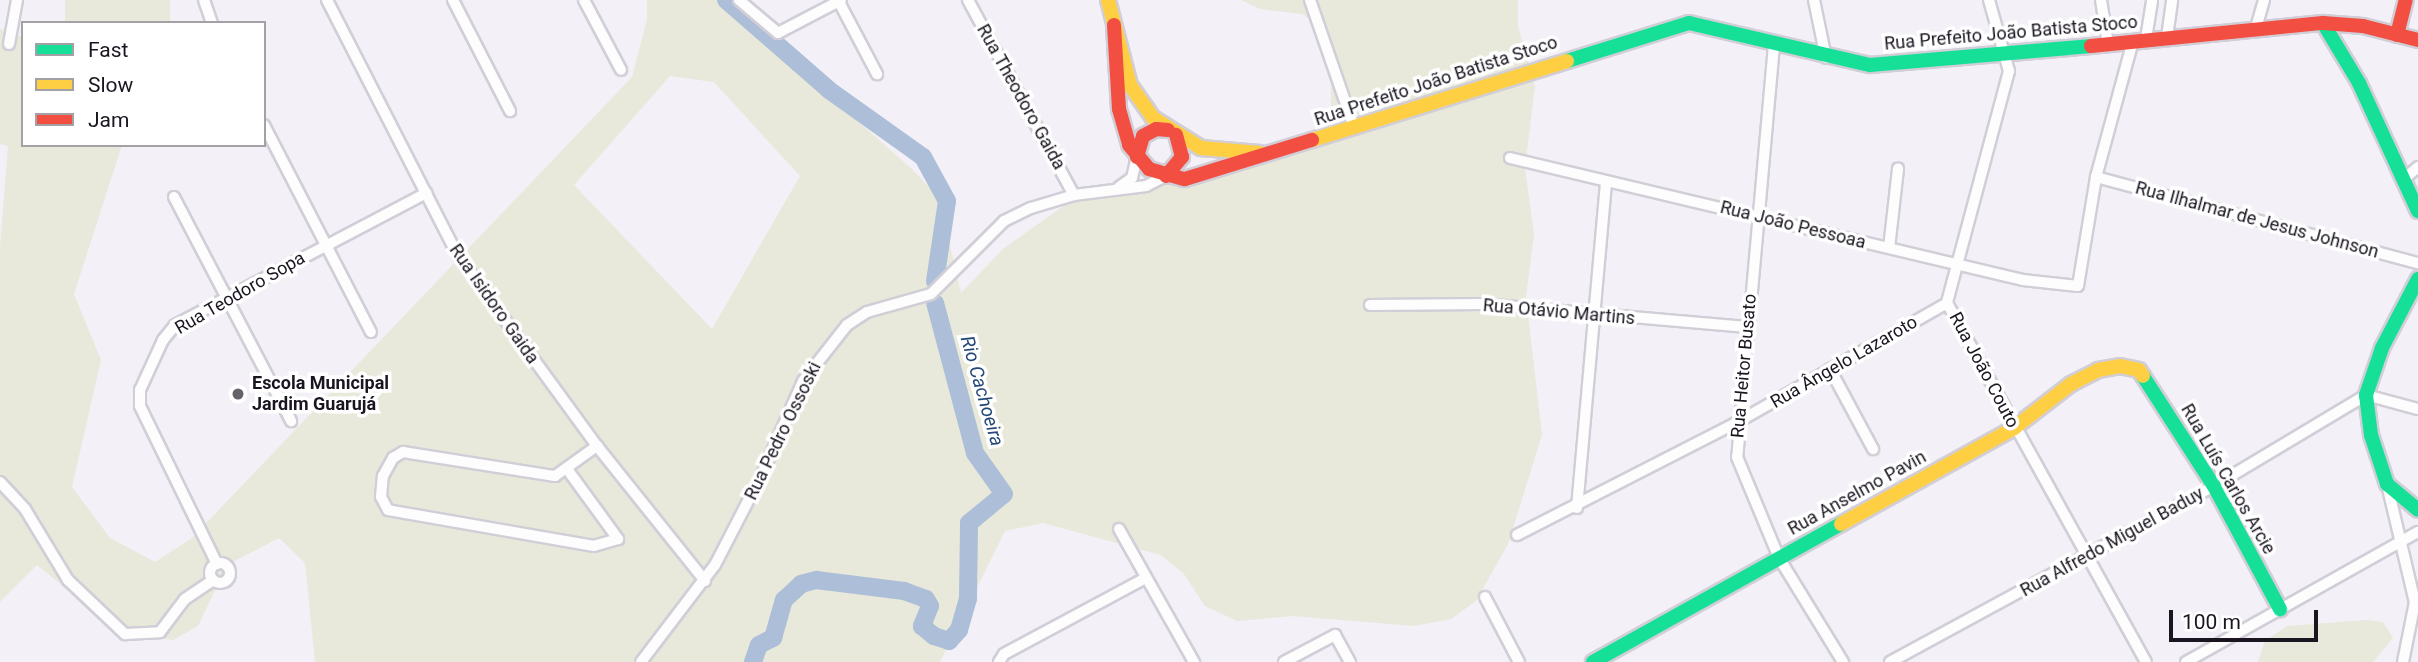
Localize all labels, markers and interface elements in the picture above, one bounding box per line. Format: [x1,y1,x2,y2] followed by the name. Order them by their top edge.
[1883,11,2139,55] street label: Rua Prefeito João Batista Stoco
[972,20,1070,174] street label: Rua Theodoro Gaida
[21,21,266,147] legend
[1312,31,1560,131] street label: Rua Prefeito João Batista Stoco
[88,38,128,62] text: Fast
[88,73,133,97] text: Slow
[88,108,129,132] text: Jam
[2133,177,2381,263] street label: Rua Ilhalmar de Jesus Johnson
[1718,196,1868,254] street label: Rua João Pessoaa
[445,240,543,368] street label: Rua Isidoro Gaida
[171,247,309,339] street label: Rua Teodoro Sopa
[1727,293,1761,439] street label: Rua Heitor Busato
[1482,295,1636,329] street label: Rua Otávio Martins
[1944,308,2024,432] street label: Rua João Couto
[1767,311,1921,413] street label: Rua Ângelo Lazaroto
[955,333,1009,449] water label: Rio Cachoeira
[740,358,826,504] street label: Rua Pedro Ossoski
[252,373,389,416] place label: Escola Municipal Jardim Guarujá
[230,386,246,402] marker: Escola Municipal Jardim Guarujá
[2176,400,2280,558] street label: Rua Luís Carlos Arcie
[1784,446,1930,540] street label: Rua Anselmo Pavin
[2017,483,2207,601] street label: Rua Alfredo Miguel Baduy
[2173,596,2322,640] scale bar
[2182,610,2241,634] text: 100 m

